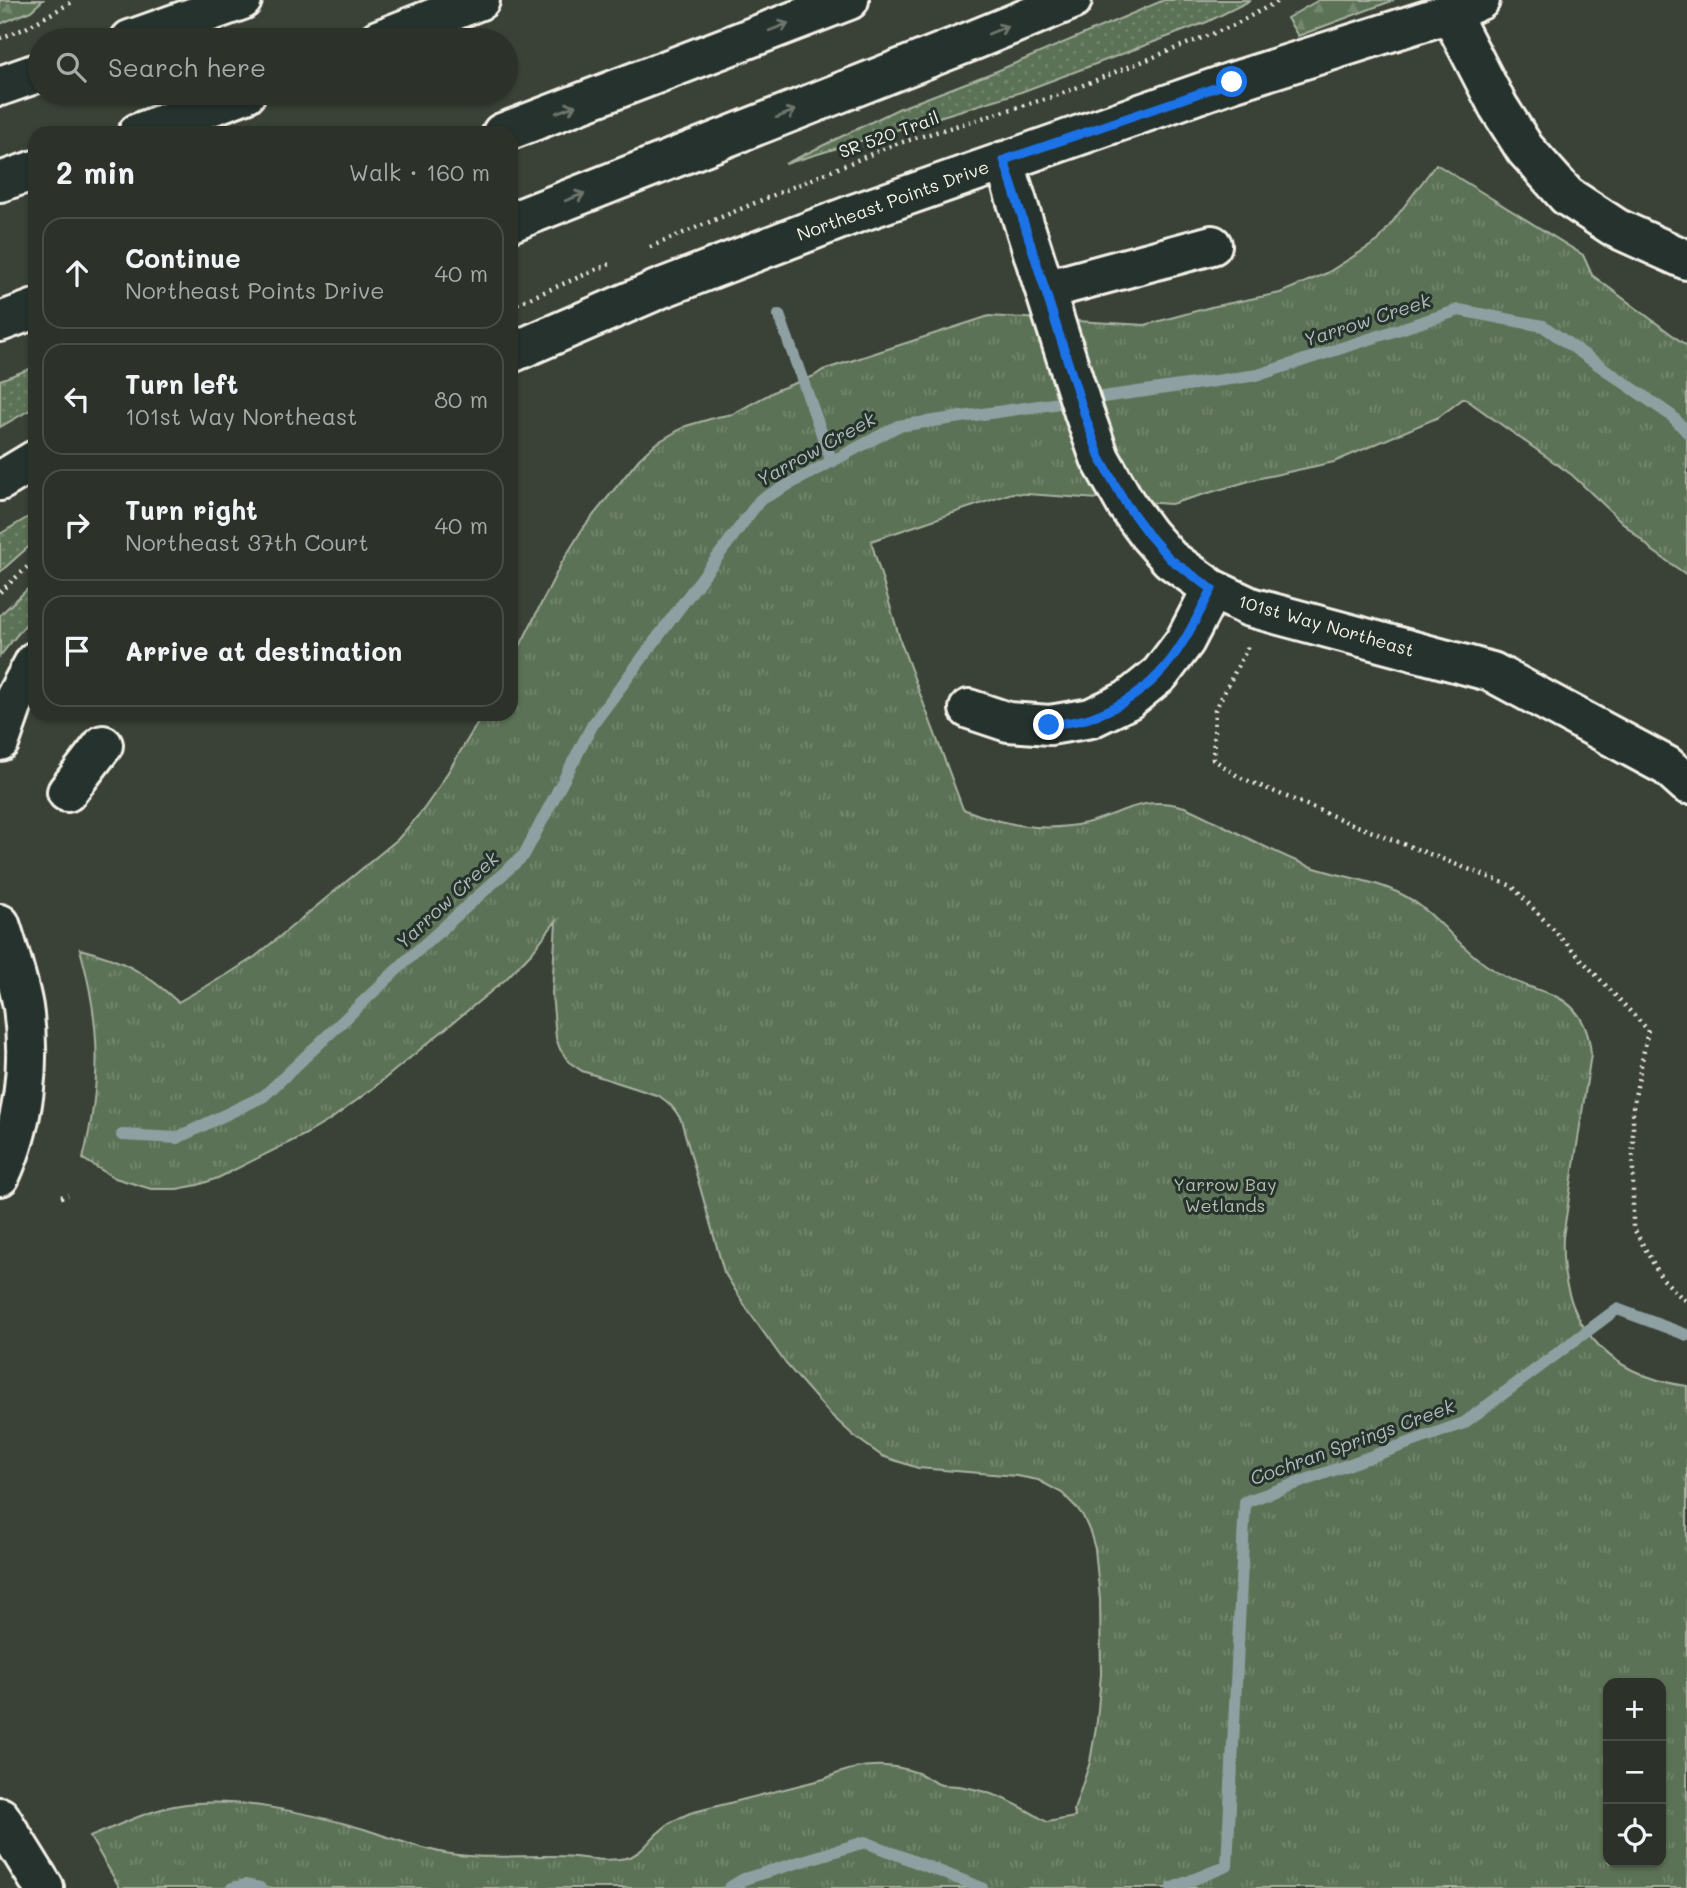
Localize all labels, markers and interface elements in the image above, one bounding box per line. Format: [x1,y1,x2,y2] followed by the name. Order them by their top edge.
[767,20,789,32] one-way arrow
[987,23,1008,36] one-way arrow
[28,28,518,105] search box
[52,48,90,86] icon: search
[108,50,266,84] text: Search here
[1216,66,1247,97] route start
[555,101,577,114] one-way arrow
[835,105,942,163] street label: SR 520 Trail
[775,106,797,119] one-way arrow
[56,152,135,192] text: 2 min
[793,154,992,246] street label: Northeast Points Drive
[349,157,490,187] text: Walk · 160 m
[563,189,585,202] one-way arrow
[125,241,241,275] text: Continue
[58,254,96,292] icon: ahead
[435,258,488,288] text: 40 m
[125,275,384,305] text: Northeast Points Drive
[1300,287,1434,352] water label: Yarrow Creek
[125,367,238,401] text: Turn left
[58,380,96,418] icon: left
[434,384,488,414] text: 80 m
[125,401,357,431] text: 101st Way Northeast
[752,405,880,492] water label: Yarrow Creek
[125,493,258,527] text: Turn right
[58,506,96,544] icon: right
[435,510,488,540] text: 40 m
[125,527,369,557] text: Northeast 37th Court
[1236,588,1417,662] street label: 101st Way Northeast
[58,632,96,670] icon: arrive
[125,634,402,668] text: Arrive at destination
[1033,709,1064,740] route end
[390,845,504,954] water label: Yarrow Creek
[1173,1172,1277,1217] park label: Yarrow Bay Wetlands
[1246,1393,1458,1490] water label: Cochran Springs Creek
[1603,1678,1666,1867] map controls
[1603,1678,1666,1741] button: +
[1603,1741,1666,1804] button: −
[1603,1804,1666,1867] button: locate

